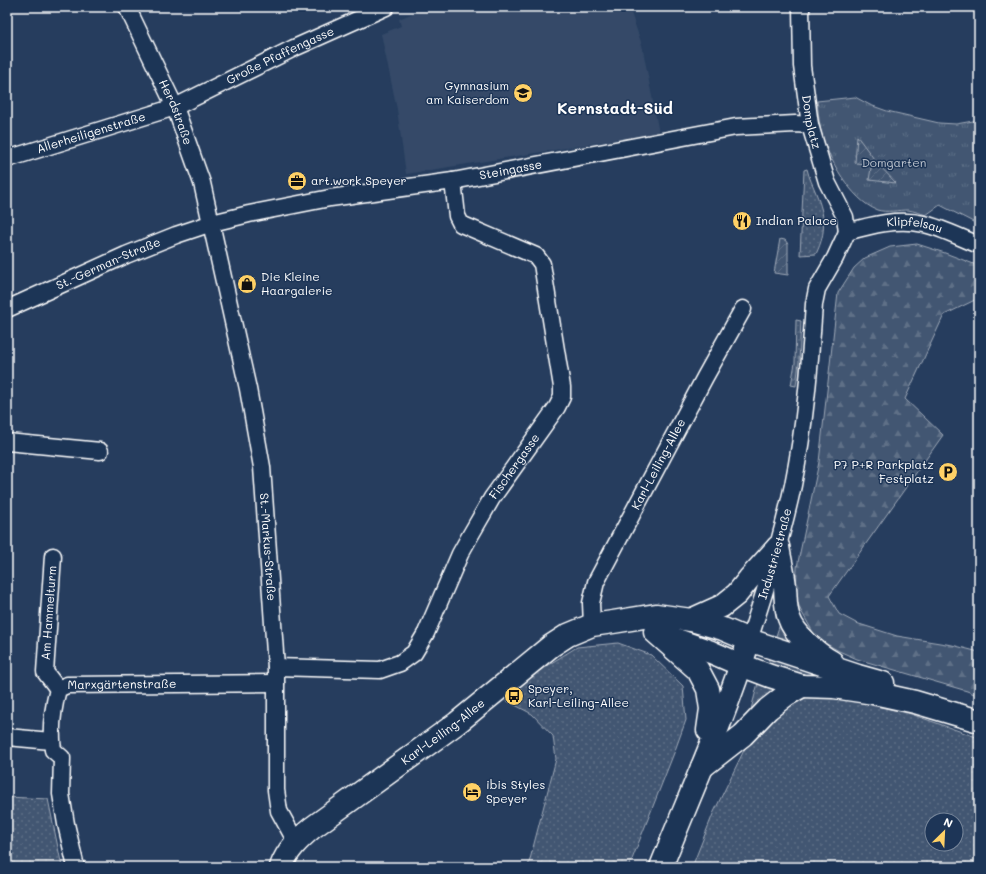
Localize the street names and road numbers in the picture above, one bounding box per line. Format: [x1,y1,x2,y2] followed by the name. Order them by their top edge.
[223,22,336,87] street label: Große Pfaffengasse
[156,76,197,147] street label: Herdstraße
[799,94,826,151] street label: Domplatz
[34,108,147,156] street label: Allerheiligenstraße
[478,155,543,183] street label: Steingasse
[886,213,945,236] street label: Klipfelsau
[53,233,163,293] street label: St.-German-Straße
[627,415,689,512] street label: Karl-Leiling-Allee
[485,430,543,502] street label: Fischergasse
[257,492,280,601] street label: St.-Markus-Straße
[754,506,795,601] street label: Industriestraße
[37,565,59,661] street label: Am Hammelturm
[67,675,176,692] street label: Marxgärtenstraße
[398,694,488,768] street label: Karl-Leiling-Allee

